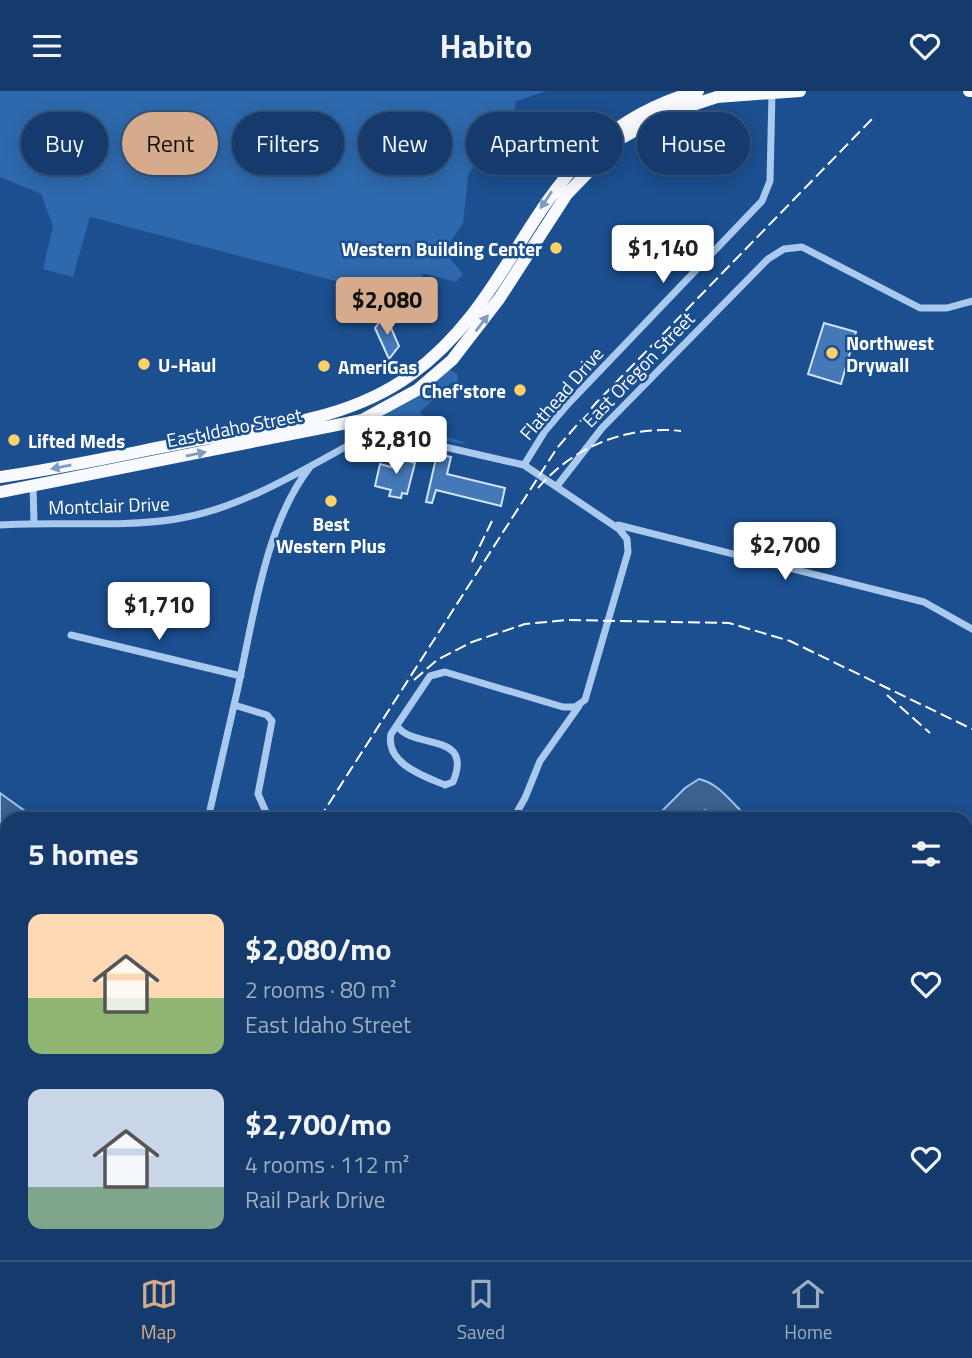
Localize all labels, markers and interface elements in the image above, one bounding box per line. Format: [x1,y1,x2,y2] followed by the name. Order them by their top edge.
[440,22,532,70] text: Habito
[28,27,66,65] icon: menu
[906,27,944,65] icon: heart
[21,112,108,175] chip: Buy
[122,112,218,175] chip: Rent
[232,112,344,175] chip: Filters
[358,112,452,175] chip: New
[466,112,623,175] chip: Apartment
[637,112,750,175] chip: House
[540,190,553,209] one-way arrow
[606,225,720,285] pin: $1,140
[628,230,698,265] text: $1,140
[341,234,542,263] place label: Western Building Center
[548,240,564,256] marker: Western Building Center
[330,278,444,337] pin: $2,080
[352,282,422,317] text: $2,080
[575,304,701,434] street label: East Oregon Street
[474,314,488,332] one-way arrow
[846,328,934,379] place label: Northwest Drywall
[512,340,610,446] street label: Flathead Drive
[824,345,840,361] marker: Northwest Drywall
[158,350,216,379] place label: U-Haul
[338,352,417,381] place label: AmeriGas
[136,356,152,372] marker: U-Haul
[316,358,332,374] marker: AmeriGas
[421,376,506,405] place label: Chef'store
[512,382,528,398] marker: Chef'store
[164,400,304,454] street label: East Idaho Street
[339,417,453,476] pin: $2,810
[361,421,431,456] text: $2,810
[28,426,125,455] place label: Lifted Meds
[6,432,22,448] marker: Lifted Meds
[185,449,207,460] one-way arrow
[50,461,72,472] one-way arrow
[48,488,170,522] street label: Montclair Drive
[323,493,339,509] marker: Best Western Plus
[276,509,386,560] place label: Best Western Plus
[728,523,842,582] pin: $2,700
[750,527,820,562] text: $2,700
[102,582,216,642] pin: $1,710
[124,587,194,622] text: $1,710
[28,831,139,877] text: 5 homes
[907,835,945,873] icon: filters
[245,926,391,972] text: $2,080/mo
[84,942,168,1026] icon: home
[907,965,945,1003] icon: heart
[245,972,396,1007] text: 2 rooms · 80 m²
[245,1007,411,1042] text: East Idaho Street
[245,1101,391,1147] text: $2,700/mo
[84,1117,168,1201] icon: home
[907,1140,945,1178] icon: heart
[245,1147,409,1182] text: 4 rooms · 112 m²
[245,1182,385,1217] text: Rail Park Drive
[140,1275,178,1346] tab: Map
[457,1275,505,1346] tab: Saved
[784,1275,832,1346] tab: Home

